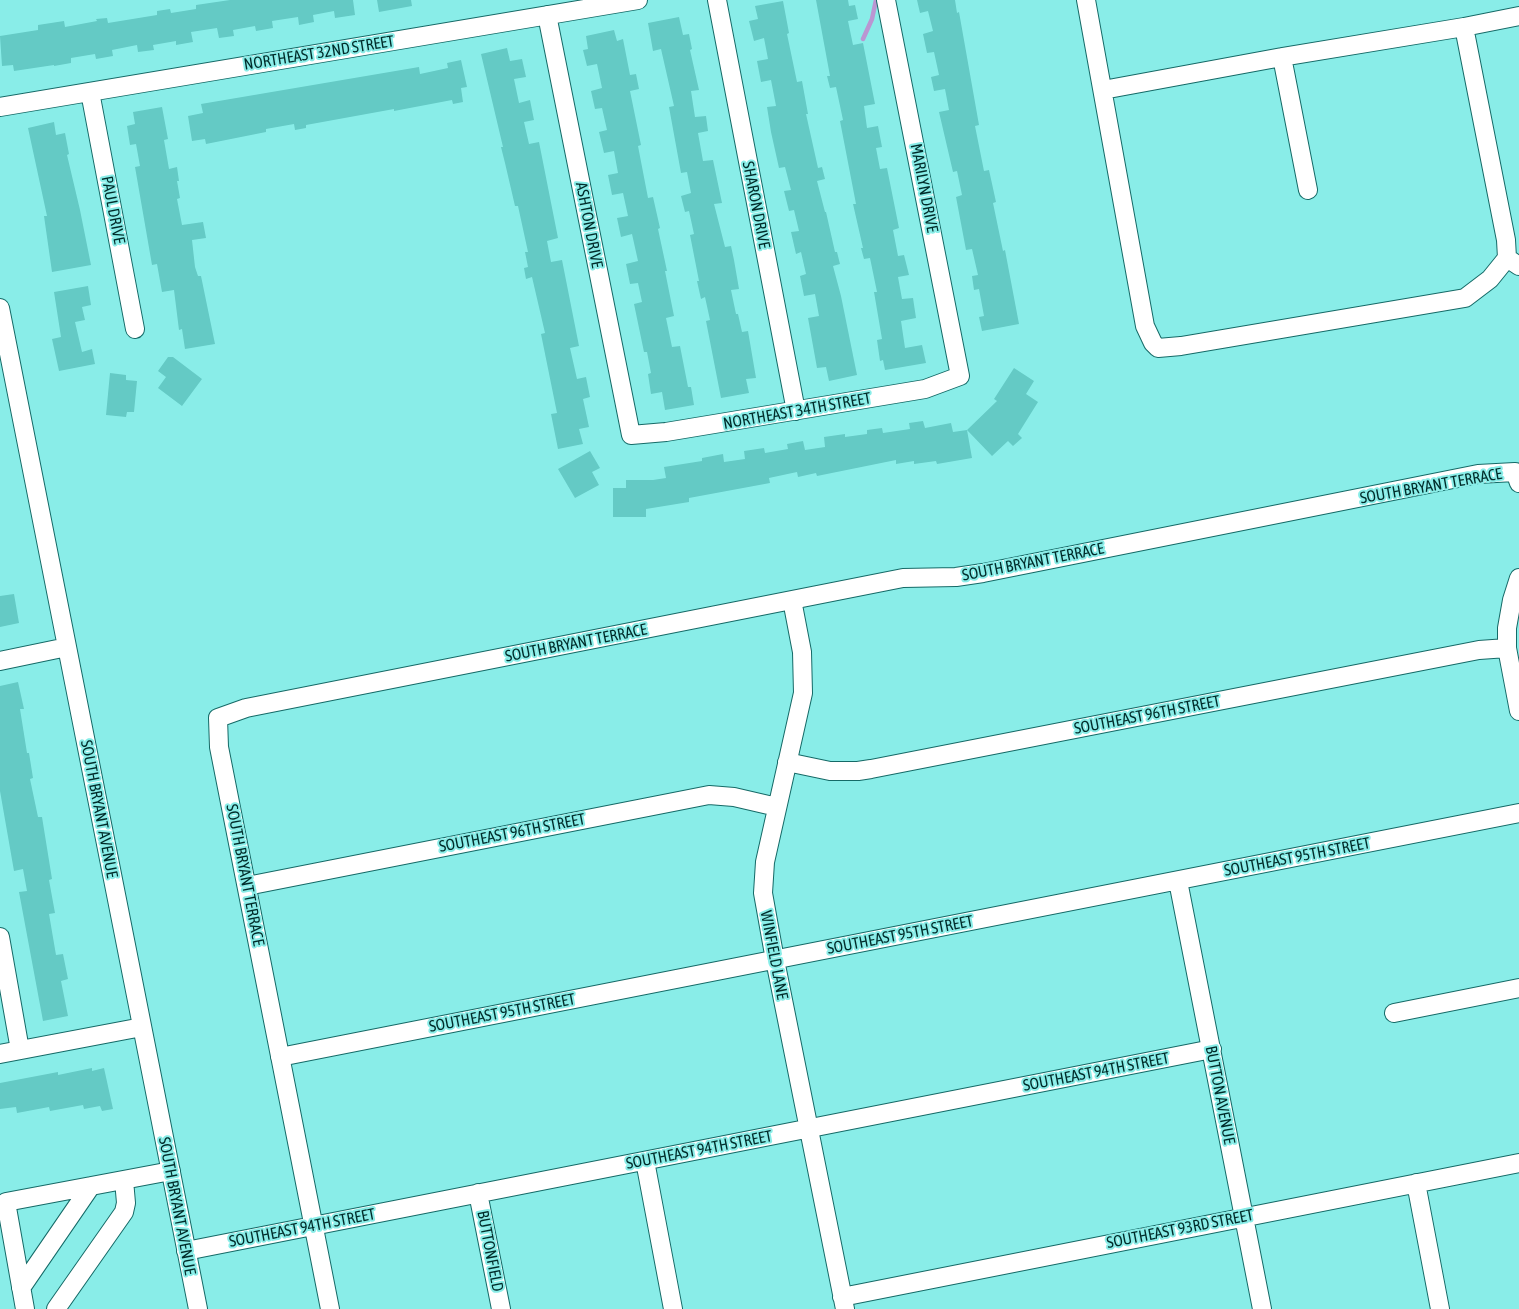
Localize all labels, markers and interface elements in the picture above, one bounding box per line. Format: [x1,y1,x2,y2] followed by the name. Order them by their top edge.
[243,32,395,74] street label: NORTHEAST 32ND STREET
[906,142,942,234] street label: MARILYN DRIVE
[738,160,774,250] street label: SHARON DRIVE
[97,175,129,245] street label: PAUL DRIVE
[571,180,607,270] street label: ASHTON DRIVE
[722,389,872,433] street label: NORTHEAST 34TH STREET
[1358,464,1504,508] street label: SOUTH BRYANT TERRACE
[961,539,1105,585] street label: SOUTH BRYANT TERRACE
[504,620,648,666] street label: SOUTH BRYANT TERRACE
[1072,691,1222,739] street label: SOUTHEAST 96TH STREET
[76,738,122,880] street label: SOUTH BRYANT AVENUE
[222,803,268,947] street label: SOUTH BRYANT TERRACE
[437,809,587,857] street label: SOUTHEAST 96TH STREET
[1222,833,1372,881] street label: SOUTHEAST 95TH STREET
[756,909,792,1001] street label: WINFIELD LANE
[825,911,975,959] street label: SOUTHEAST 95TH STREET
[427,989,577,1037] street label: SOUTHEAST 95TH STREET
[1201,1044,1239,1146] street label: BUTTON AVENUE
[1021,1048,1171,1096] street label: SOUTHEAST 94TH STREET
[624,1126,774,1174] street label: SOUTHEAST 94TH STREET
[154,1135,200,1277] street label: SOUTH BRYANT AVENUE
[227,1204,377,1252] street label: SOUTHEAST 94TH STREET
[1105,1205,1255,1253] street label: SOUTHEAST 93RD STREET
[473,1209,507,1293] street label: BUTTONFIELD

